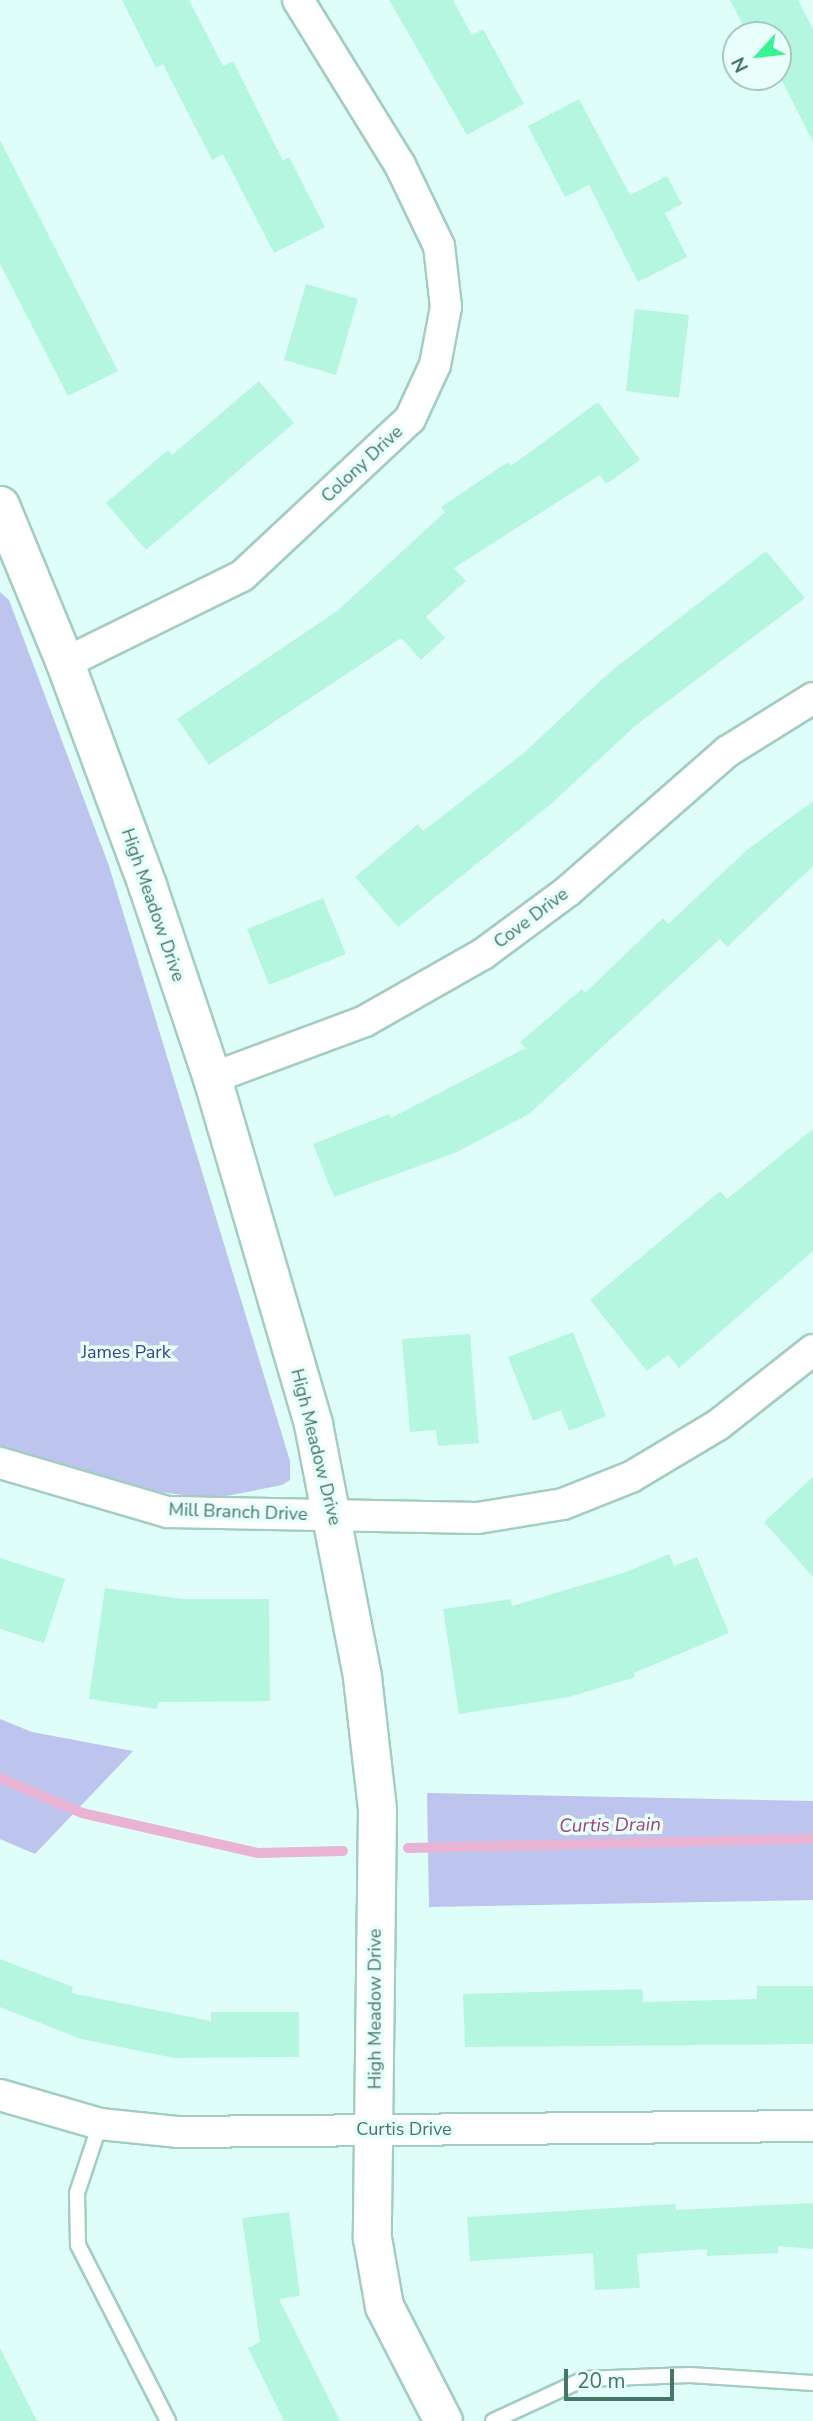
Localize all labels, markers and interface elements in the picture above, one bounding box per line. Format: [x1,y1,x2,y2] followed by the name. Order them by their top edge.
[722,21,792,91] north arrow
[725,52,755,77] text: N
[317,421,407,507] street label: Colony Drive
[117,826,189,984] street label: High Meadow Drive
[490,883,572,953] street label: Cove Drive
[81,1341,171,1363] park label: James Park
[286,1366,346,1528] street label: High Meadow Drive
[168,1499,308,1525] street label: Mill Branch Drive
[559,1814,661,1838] water label: Curtis Drain
[364,1929,386,2089] street label: High Meadow Drive
[356,2118,452,2140] street label: Curtis Drive
[568,2354,678,2398] scale bar
[577,2367,626,2395] text: 20 m

